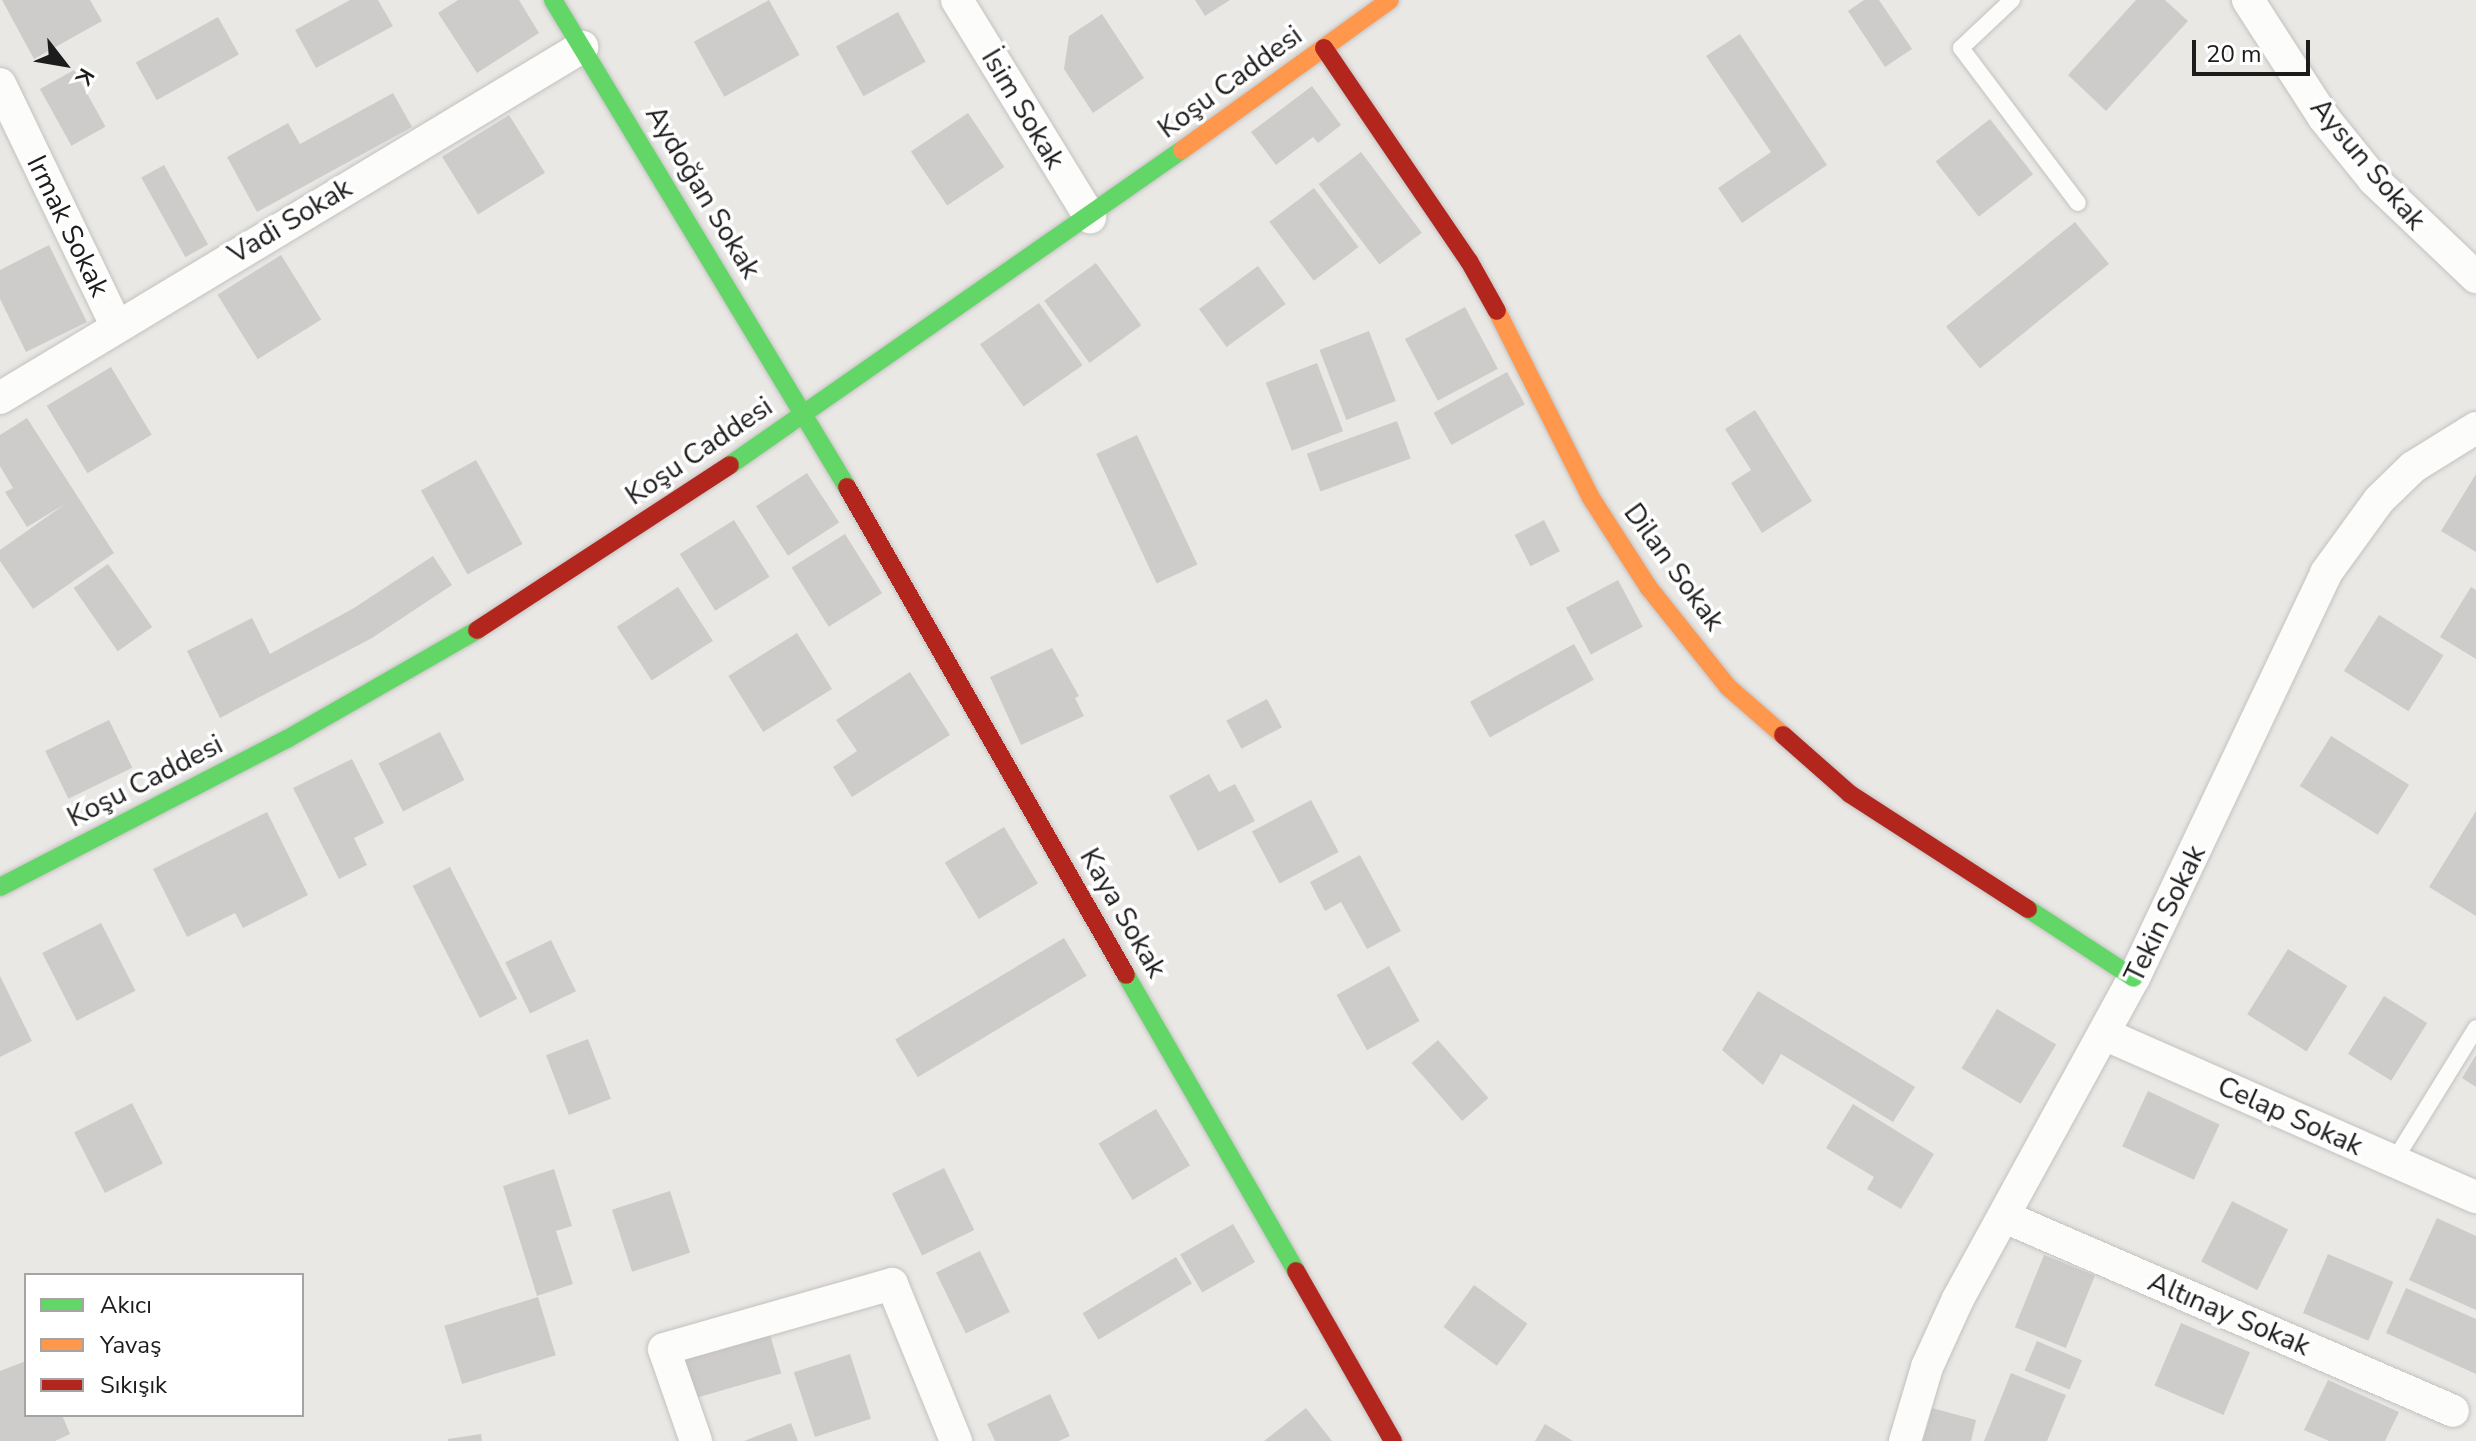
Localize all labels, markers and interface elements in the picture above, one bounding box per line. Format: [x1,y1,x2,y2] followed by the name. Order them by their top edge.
[1151,18,1309,146] street label: Koşu Caddesi
[24,24,104,104] north arrow
[2196,24,2314,74] scale bar
[2206,38,2262,70] text: 20 m
[974,43,1072,175] street label: İsim Sokak
[68,62,101,90] text: K
[2303,91,2433,237] street label: Aysun Sokak
[638,100,768,284] street label: Aydoğan Sokak
[19,150,117,302] street label: Irmak Sokak
[222,171,358,271] street label: Vadi Sokak
[619,390,779,512] street label: Koşu Caddesi
[1617,497,1731,637] street label: Dilan Sokak
[62,727,228,835] street label: Koşu Caddesi
[2117,840,2213,988] street label: Tekin Sokak
[1072,842,1174,984] street label: Kaya Sokak
[2212,1069,2368,1163] street label: Celap Sokak
[2143,1265,2315,1363] street label: Altınay Sokak
[24,1273,304,1417] legend
[100,1289,152,1321] text: Akıcı
[100,1329,161,1361] text: Yavaş
[100,1369,167,1401] text: Sıkışık

